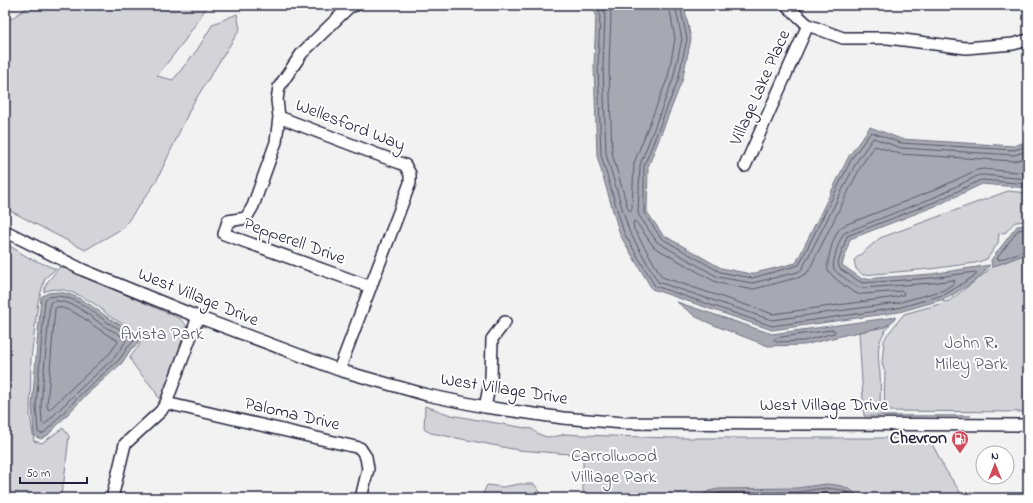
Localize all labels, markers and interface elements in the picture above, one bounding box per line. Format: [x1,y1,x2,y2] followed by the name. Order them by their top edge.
[723,25,799,151] street label: Village Lake Place
[291,93,409,159] street label: Wellesford Way
[239,212,350,273] street label: Pepperell Drive
[133,262,263,335] street label: West Village Drive
[120,322,204,348] park label: Avista Park
[935,331,1007,378] park label: John R. Miley Park
[438,367,570,414] street label: West Village Drive
[242,391,343,439] street label: Paloma Drive
[760,393,889,420] street label: West Village Drive
[890,426,947,452] place label: Chevron
[950,429,970,454] fuel station icon: Chevron
[571,444,657,492] park label: Carrollwood Villiage Park
[975,445,1015,485] north arrow
[991,448,999,464] text: N
[20,459,87,485] scale bar
[26,465,50,483] text: 50 m

